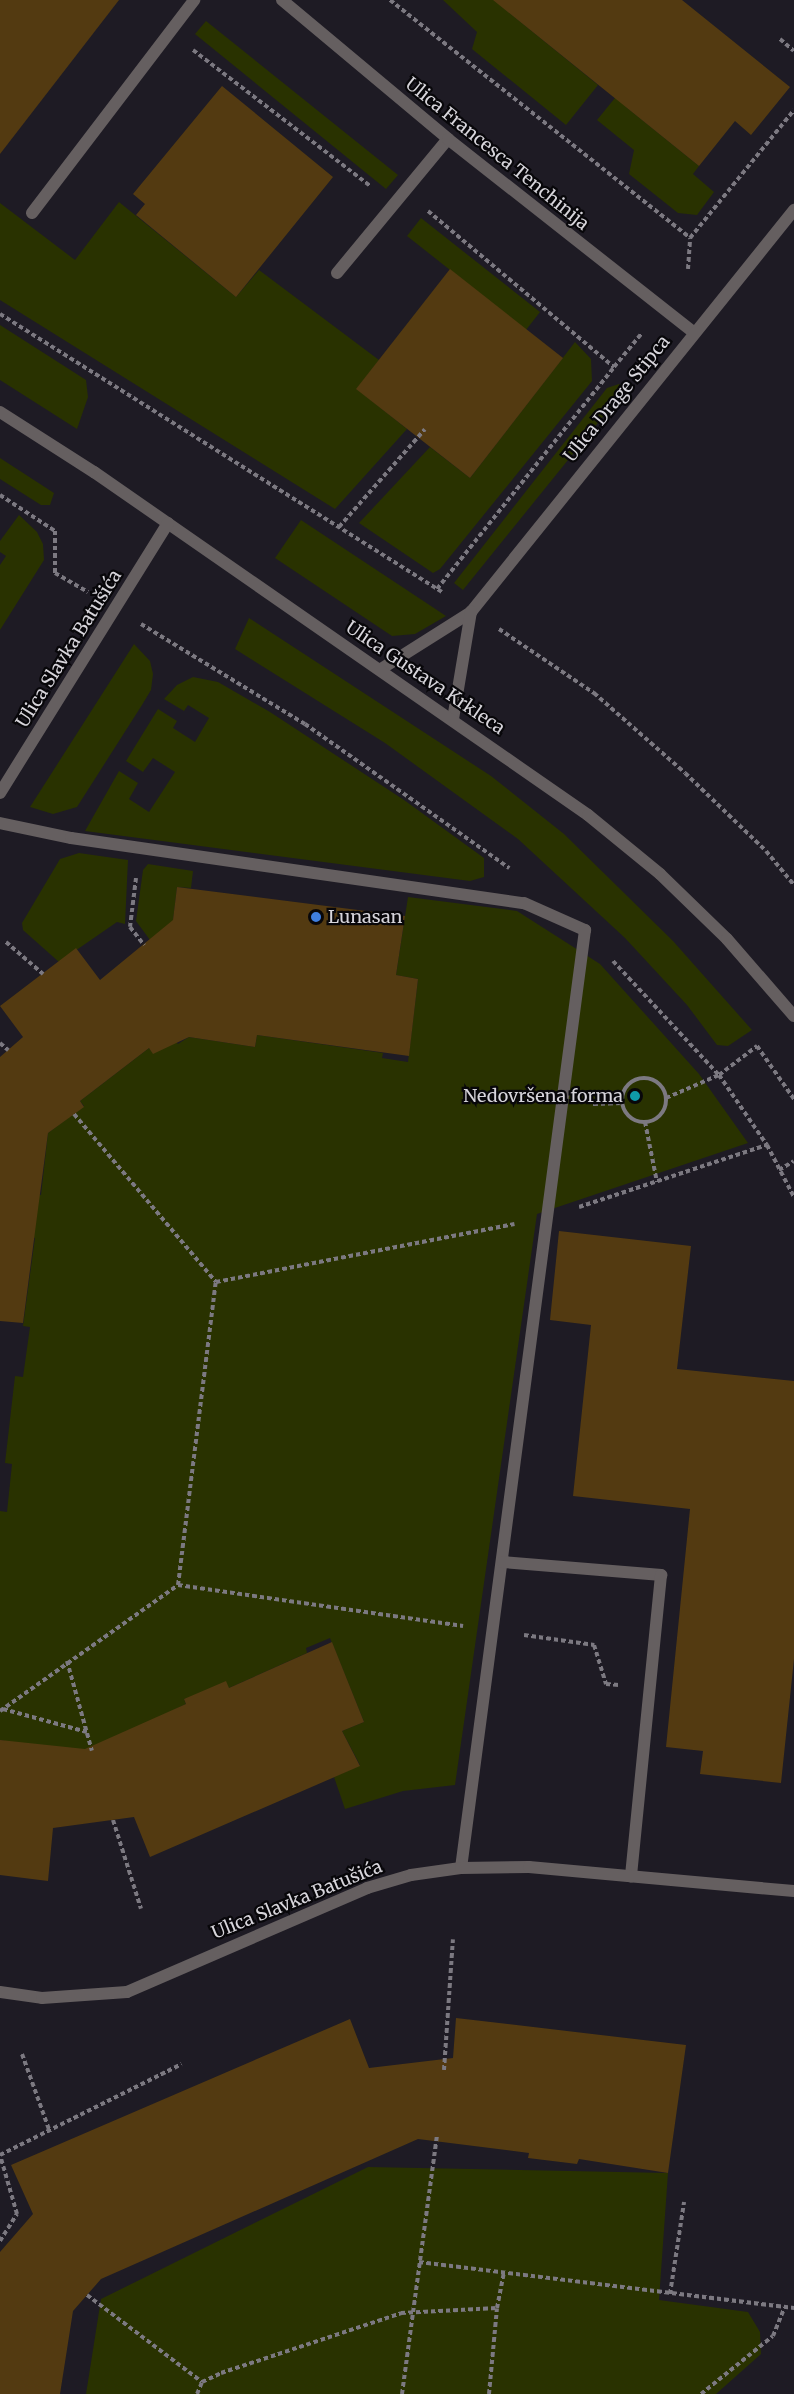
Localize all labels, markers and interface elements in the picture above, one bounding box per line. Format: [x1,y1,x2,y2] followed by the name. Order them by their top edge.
[401,73,593,235] street label: Ulica Francesca Tenchinija
[559,331,675,467] street label: Ulica Drage Stipca
[12,566,126,732] street label: Ulica Slavka Batušića
[341,617,509,739] street label: Ulica Gustava Krkleca
[328,906,403,928] place label: Lunasan
[309,910,323,924] marker: Lunasan
[463,1085,623,1107] place label: Nedovršena forma
[628,1089,642,1103] marker: Nedovršena forma
[209,1856,385,1944] street label: Ulica Slavka Batušića

